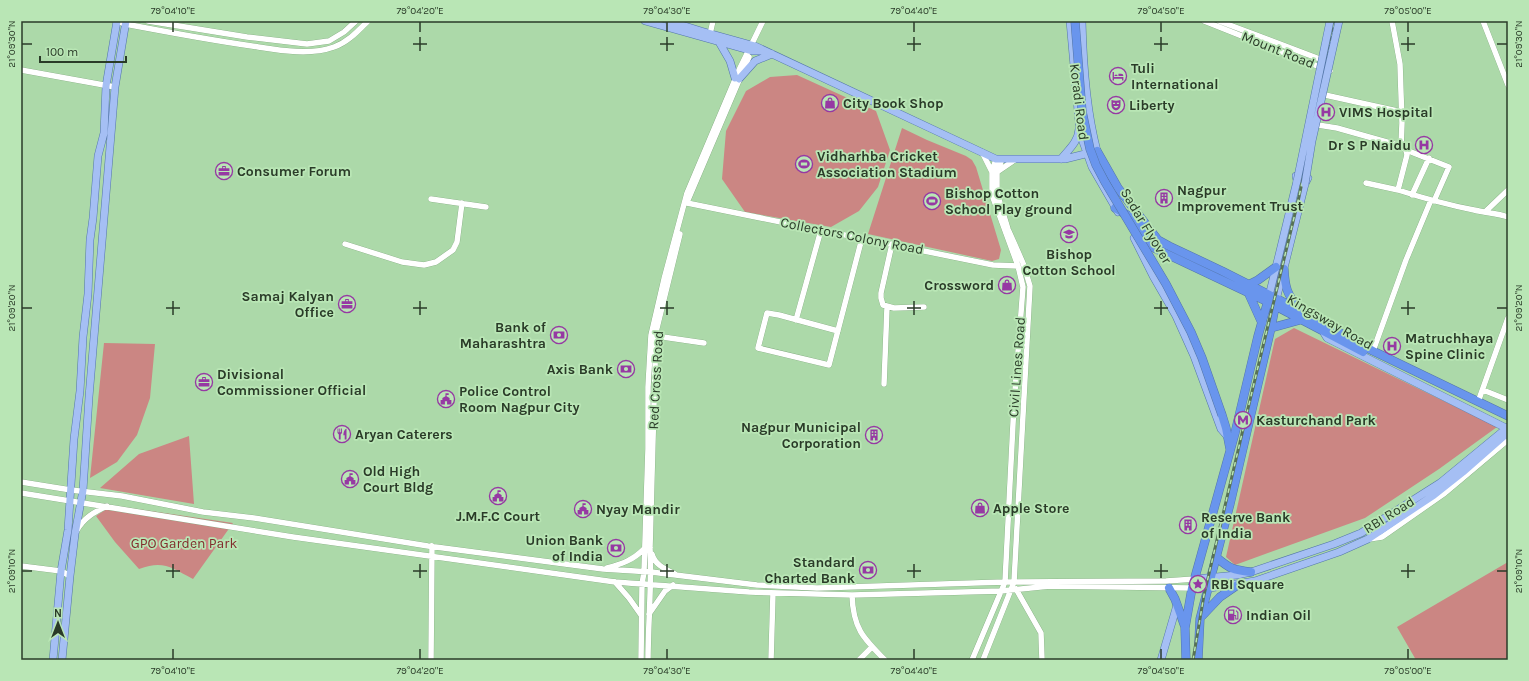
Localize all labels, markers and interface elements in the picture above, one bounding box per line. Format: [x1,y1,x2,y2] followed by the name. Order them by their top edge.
[151,5,195,17] text: 79°04'10"E
[396,5,444,17] text: 79°04'20"E
[643,5,691,17] text: 79°04'30"E
[891,5,937,17] text: 79°04'40"E
[1137,5,1185,17] text: 79°04'50"E
[1384,5,1432,17] text: 79°05'00"E
[6,20,18,68] text: 21°09'30"N
[1513,20,1525,68] text: 21°09'30"N
[1239,28,1317,72] street label: Mount Road
[40,38,126,64] scale bar
[46,45,78,59] text: 100 m
[1131,60,1219,93] place label: Tuli International
[1066,63,1092,141] street label: Koradi Road
[1108,66,1128,86] hotel icon: Tuli International
[820,93,840,113] shop icon: City Book Shop
[843,95,943,112] place label: City Book Shop
[1106,95,1126,115] theatre icon: Liberty
[1129,97,1175,114] place label: Liberty
[1316,102,1336,122] hospital icon: VIMS Hospital
[1339,104,1433,121] place label: VIMS Hospital
[1414,135,1434,155] hospital icon: Dr S P Naidu
[1328,137,1411,154] place label: Dr S P Naidu
[817,148,957,181] place label: Vidharhba Cricket Association Stadium
[794,154,814,174] sports icon: Vidharhba Cricket Association Stadium
[214,161,234,181] office icon: Consumer Forum
[237,163,351,180] place label: Consumer Forum
[1177,182,1304,215] place label: Nagpur Improvement Trust
[945,185,1073,218] place label: Bishop Cotton School Play ground
[1117,185,1176,268] street label: Sadar Flyover
[1154,188,1174,208] building icon: Nagpur Improvement Trust
[922,191,942,211] sports icon: Bishop Cotton School Play ground
[779,214,925,258] street label: Collectors Colony Road
[1059,224,1079,244] school or university icon: Bishop Cotton School
[1022,246,1116,279] place label: Bishop Cotton School
[997,275,1017,295] shop icon: Crossword
[924,277,994,294] place label: Crossword
[6,284,18,332] text: 21°09'20"N
[1513,284,1525,332] text: 21°09'20"N
[242,288,334,321] place label: Samaj Kalyan Office
[1284,291,1376,353] street label: Kingsway Road
[337,294,357,314] office icon: Samaj Kalyan Office
[1005,316,1029,418] street label: Civil Lines Road
[460,319,547,352] place label: Bank of Maharashtra
[549,325,569,345] bank icon: Bank of Maharashtra
[645,330,667,430] street label: Red Cross Road
[1405,330,1494,363] place label: Matruchhaya Spine Clinic
[1382,336,1402,356] hospital icon: Matruchhaya Spine Clinic
[616,359,636,379] bank icon: Axis Bank
[547,361,614,378] place label: Axis Bank
[217,366,366,399] place label: Divisional Commissioner Official
[194,372,214,392] office icon: Divisional Commissioner Official
[459,383,579,416] place label: Police Control Room Nagpur City
[436,389,456,409] public building icon: Police Control Room Nagpur City
[1233,410,1253,430] metro station icon: Kasturchand Park
[1256,412,1377,429] place label: Kasturchand Park
[741,419,861,452] place label: Nagpur Municipal Corporation
[332,424,352,444] restaurant icon: Aryan Caterers
[864,425,884,445] building icon: Nagpur Municipal Corporation
[355,426,453,443] place label: Aryan Caterers
[363,463,433,496] place label: Old High Court Bldg
[340,469,360,489] public building icon: Old High Court Bldg
[488,486,508,506] public building icon: J.M.F.C Court
[1360,493,1418,537] street label: RBI Road
[970,498,990,518] shop icon: Apple Store
[573,499,593,519] public building icon: Nyay Mandir
[993,500,1069,517] place label: Apple Store
[596,501,680,518] place label: Nyay Mandir
[456,508,541,525] place label: J.M.F.C Court
[1201,509,1291,542] place label: Reserve Bank of India
[1178,515,1198,535] building icon: Reserve Bank of India
[526,532,604,565] place label: Union Bank of India
[131,535,237,552] park label: GPO Garden Park
[606,538,626,558] bank icon: Union Bank of India
[6,549,18,593] text: 21°09'10"N
[1513,549,1525,593] text: 21°09'10"N
[764,554,856,587] place label: Standard Charted Bank
[858,560,878,580] bank icon: Standard Charted Bank
[1188,574,1208,594] place icon: RBI Square
[1211,576,1284,593] place label: RBI Square
[38,603,78,643] north arrow
[1223,605,1243,625] fuel station icon: Indian Oil
[54,607,62,620] text: N
[1246,607,1311,624] place label: Indian Oil
[151,665,195,677] text: 79°04'10"E
[396,665,444,677] text: 79°04'20"E
[643,665,691,677] text: 79°04'30"E
[891,665,937,677] text: 79°04'40"E
[1137,665,1185,677] text: 79°04'50"E
[1384,665,1432,677] text: 79°05'00"E

